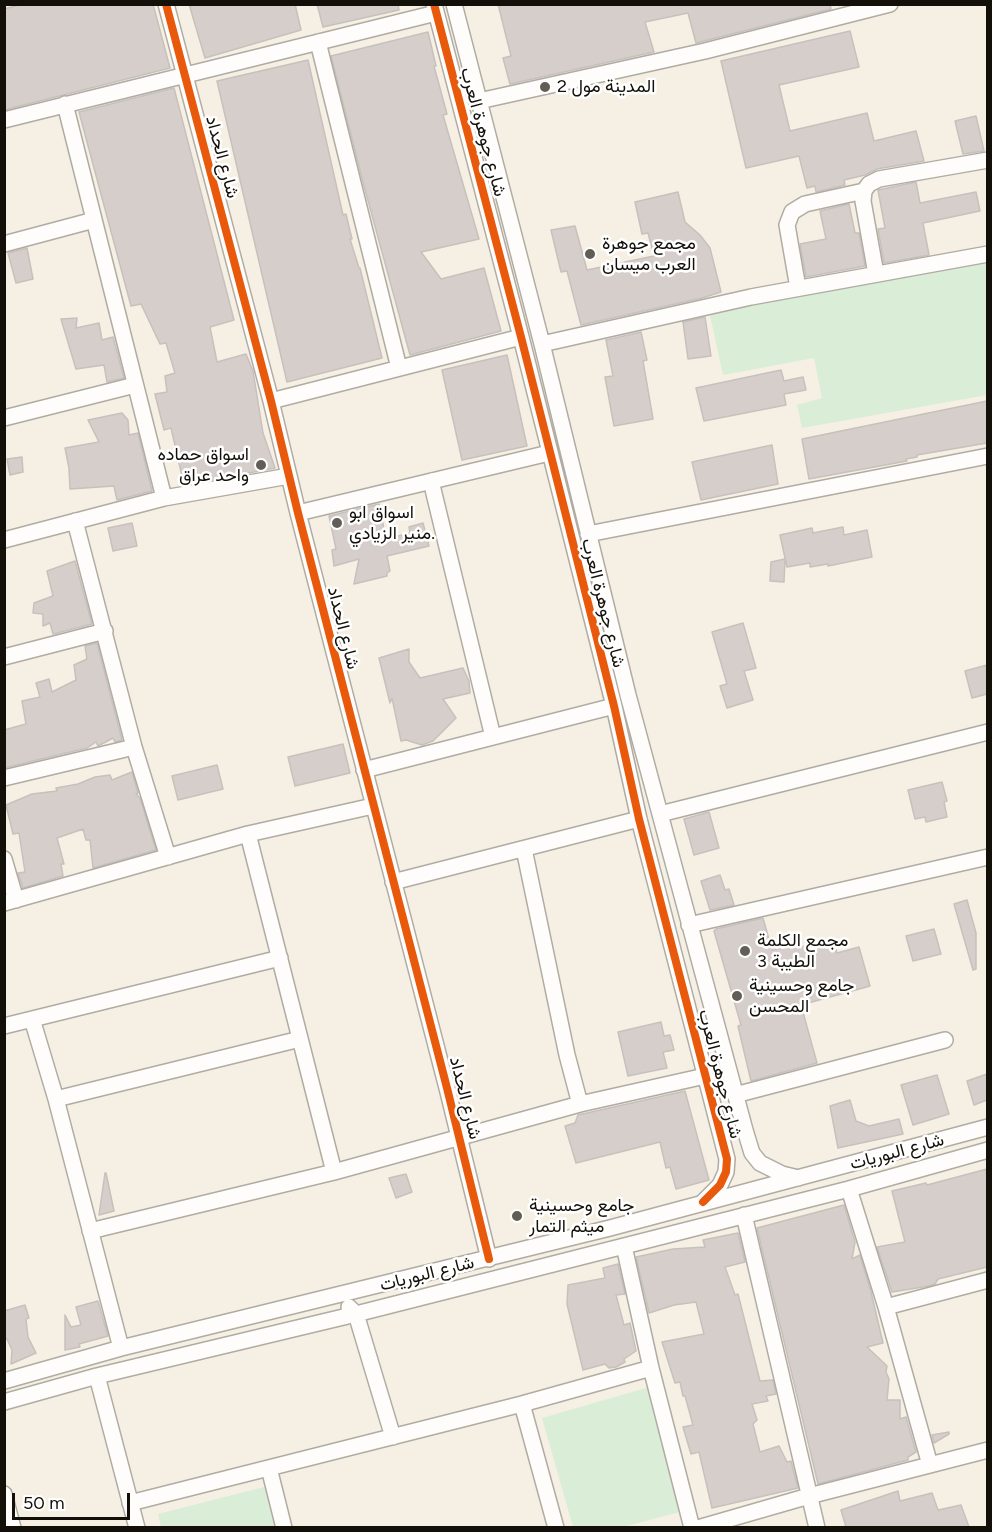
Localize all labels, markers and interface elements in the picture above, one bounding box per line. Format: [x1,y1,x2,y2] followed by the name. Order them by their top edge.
[455,65,511,199] street label: شارع جوهرة العرب
[557,76,655,98] place label: المدينة مول 2
[538,80,552,94] marker: المدينة مول 2
[201,113,243,201] street label: شارع الحداد
[602,233,696,276] place label: مجمع جوهرة العرب ميسان
[583,247,597,261] marker: مجمع جوهرة العرب ميسان
[157,444,249,486] place label: اسواق حماده واحد عراق
[254,458,268,472] marker: اسواق حماده واحد عراق
[349,502,435,544] place label: اسواق ابو منير الزيادي.
[330,516,344,530] marker: اسواق ابو منير الزيادي.
[576,536,630,670] street label: شارع جوهرة العرب
[322,584,364,672] street label: شارع الحداد
[757,930,848,972] place label: مجمع الكلمة الطيبة 3
[738,944,752,958] marker: مجمع الكلمة الطيبة 3
[749,975,854,1018] place label: جامع وحسينية المحسن
[730,989,744,1003] marker: جامع وحسينية المحسن
[693,1007,747,1141] street label: شارع جوهرة العرب
[444,1054,486,1142] street label: شارع الحداد
[848,1129,946,1175] street label: شارع البوريات
[529,1195,634,1238] place label: جامع وحسينية ميثم التمار
[510,1209,524,1223] marker: جامع وحسينية ميثم التمار
[378,1252,476,1296] street label: شارع البوريات
[15,1481,134,1519] scale bar
[23,1492,65,1514] text: 50 m

